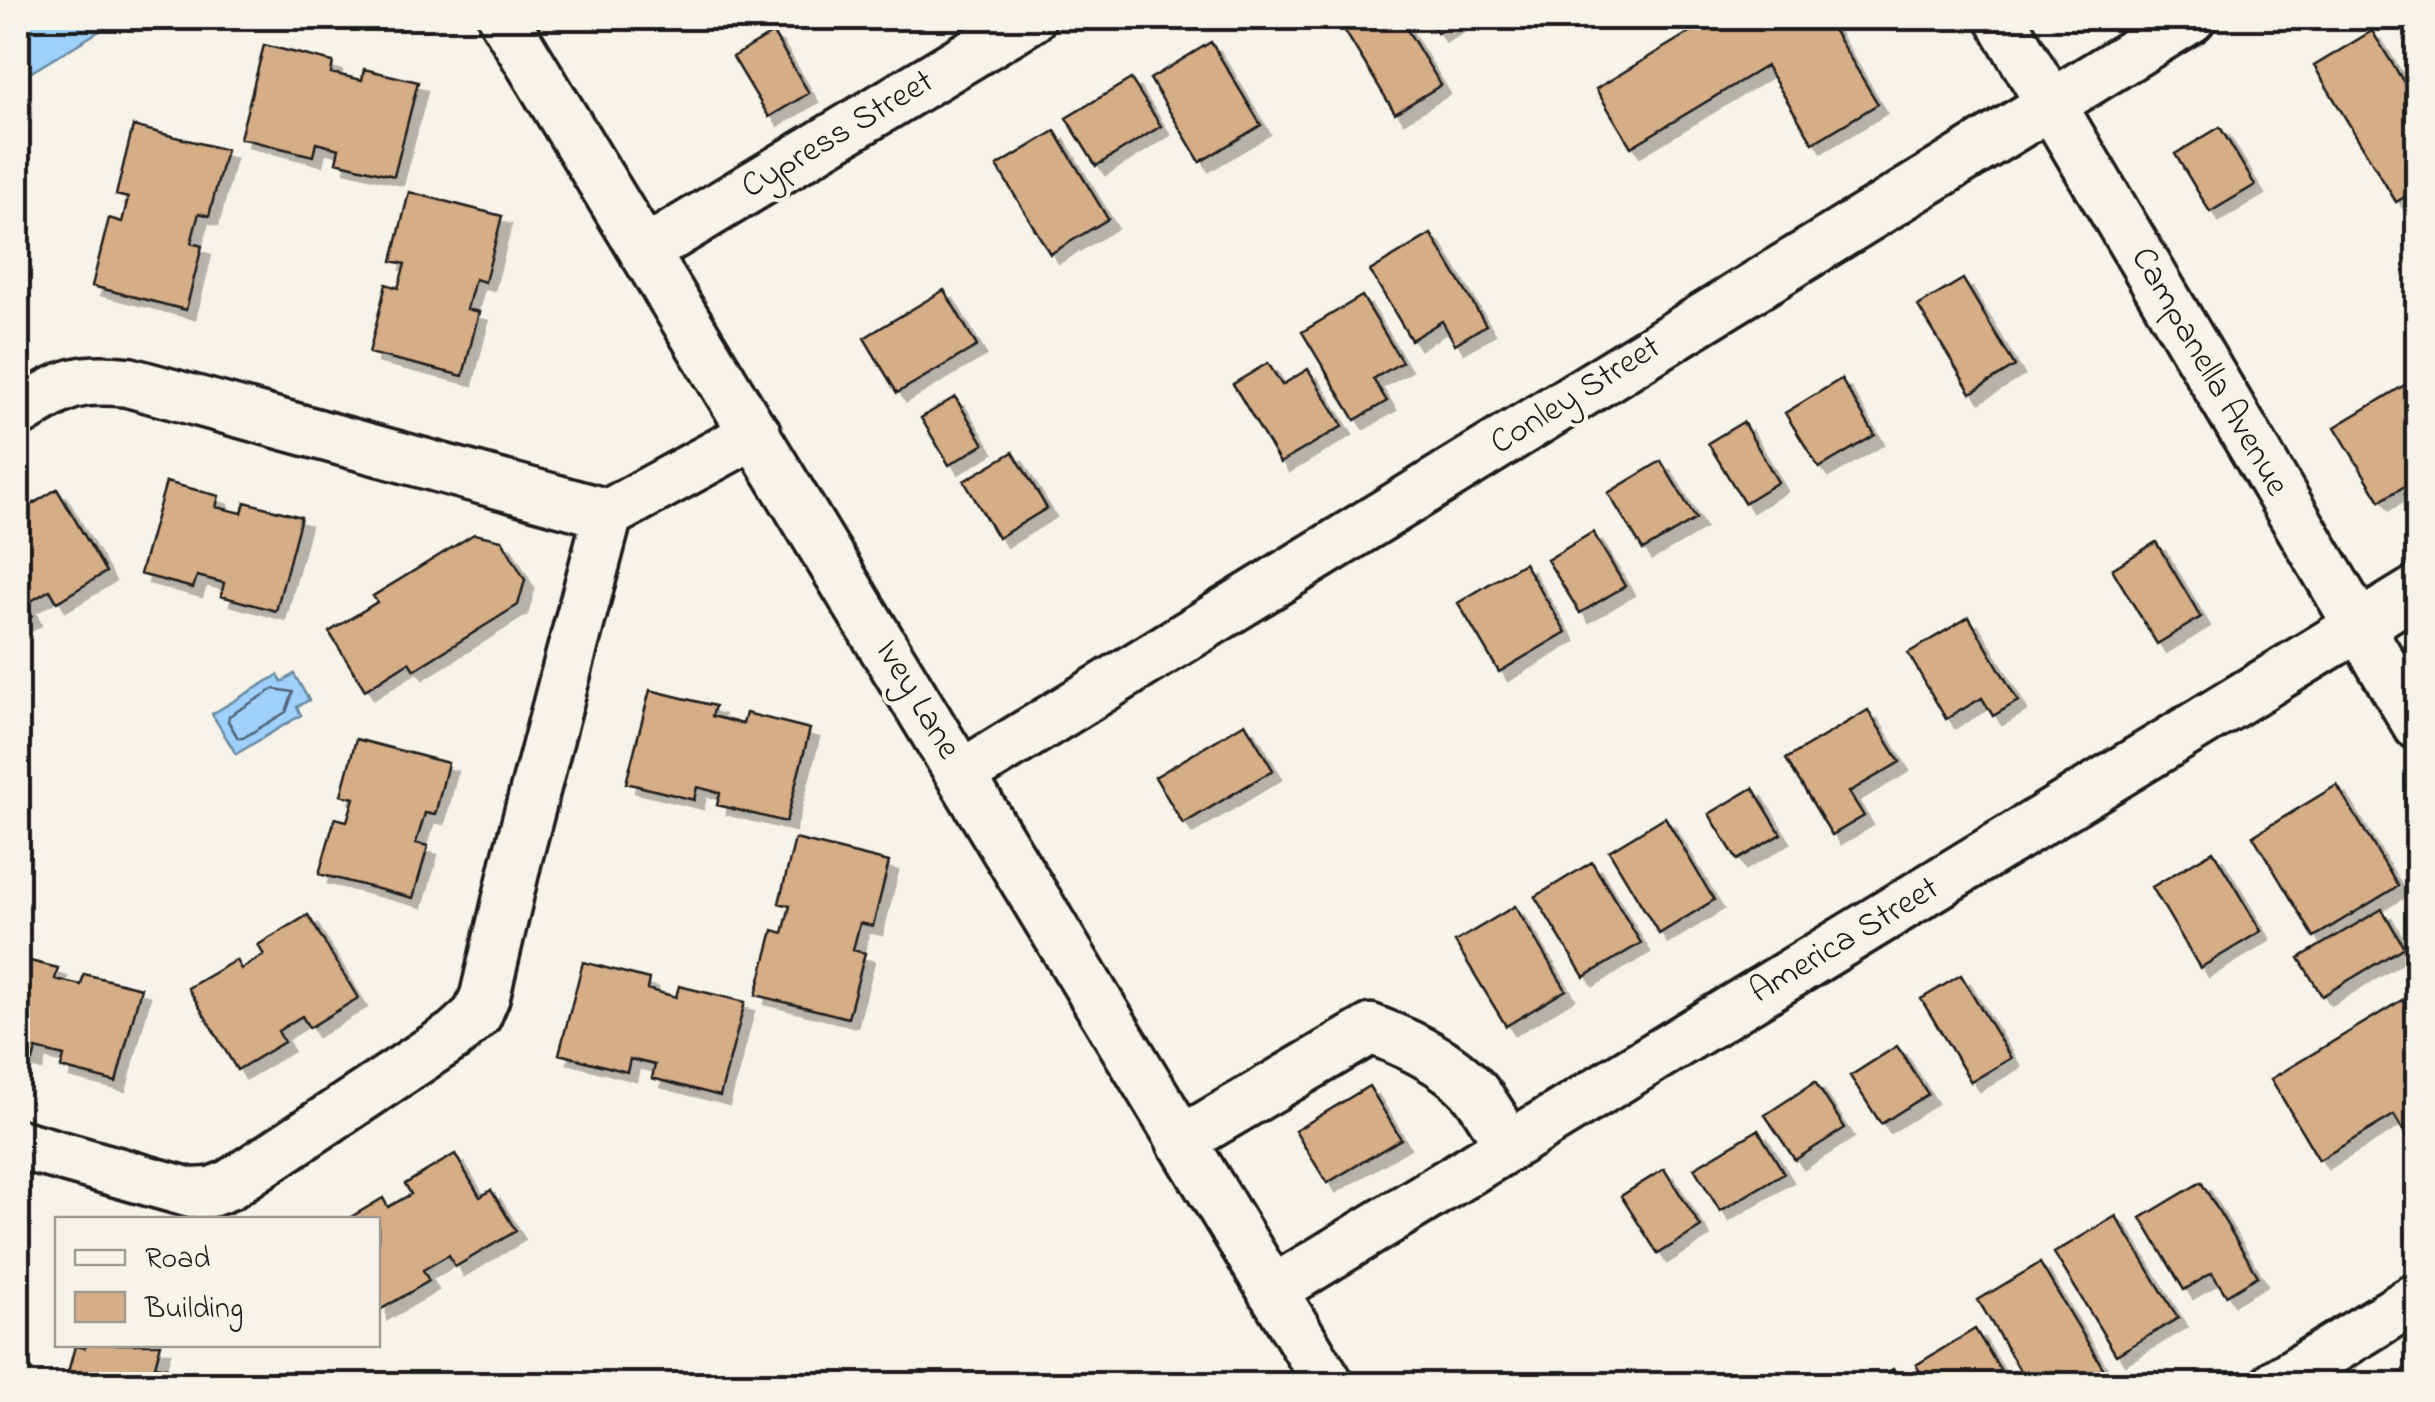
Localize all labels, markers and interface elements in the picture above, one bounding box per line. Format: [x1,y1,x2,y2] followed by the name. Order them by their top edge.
[732,57,944,213] street label: Cypress Street
[2117,238,2301,506] street label: Campanella Avenue
[1481,323,1671,469] street label: Conley Street
[861,631,973,770] street label: Ivey Lane
[1741,864,1950,1018] street label: America Street
[55,1217,380,1347] legend
[145,1238,210,1282] text: Road
[144,1288,243,1332] text: Building

